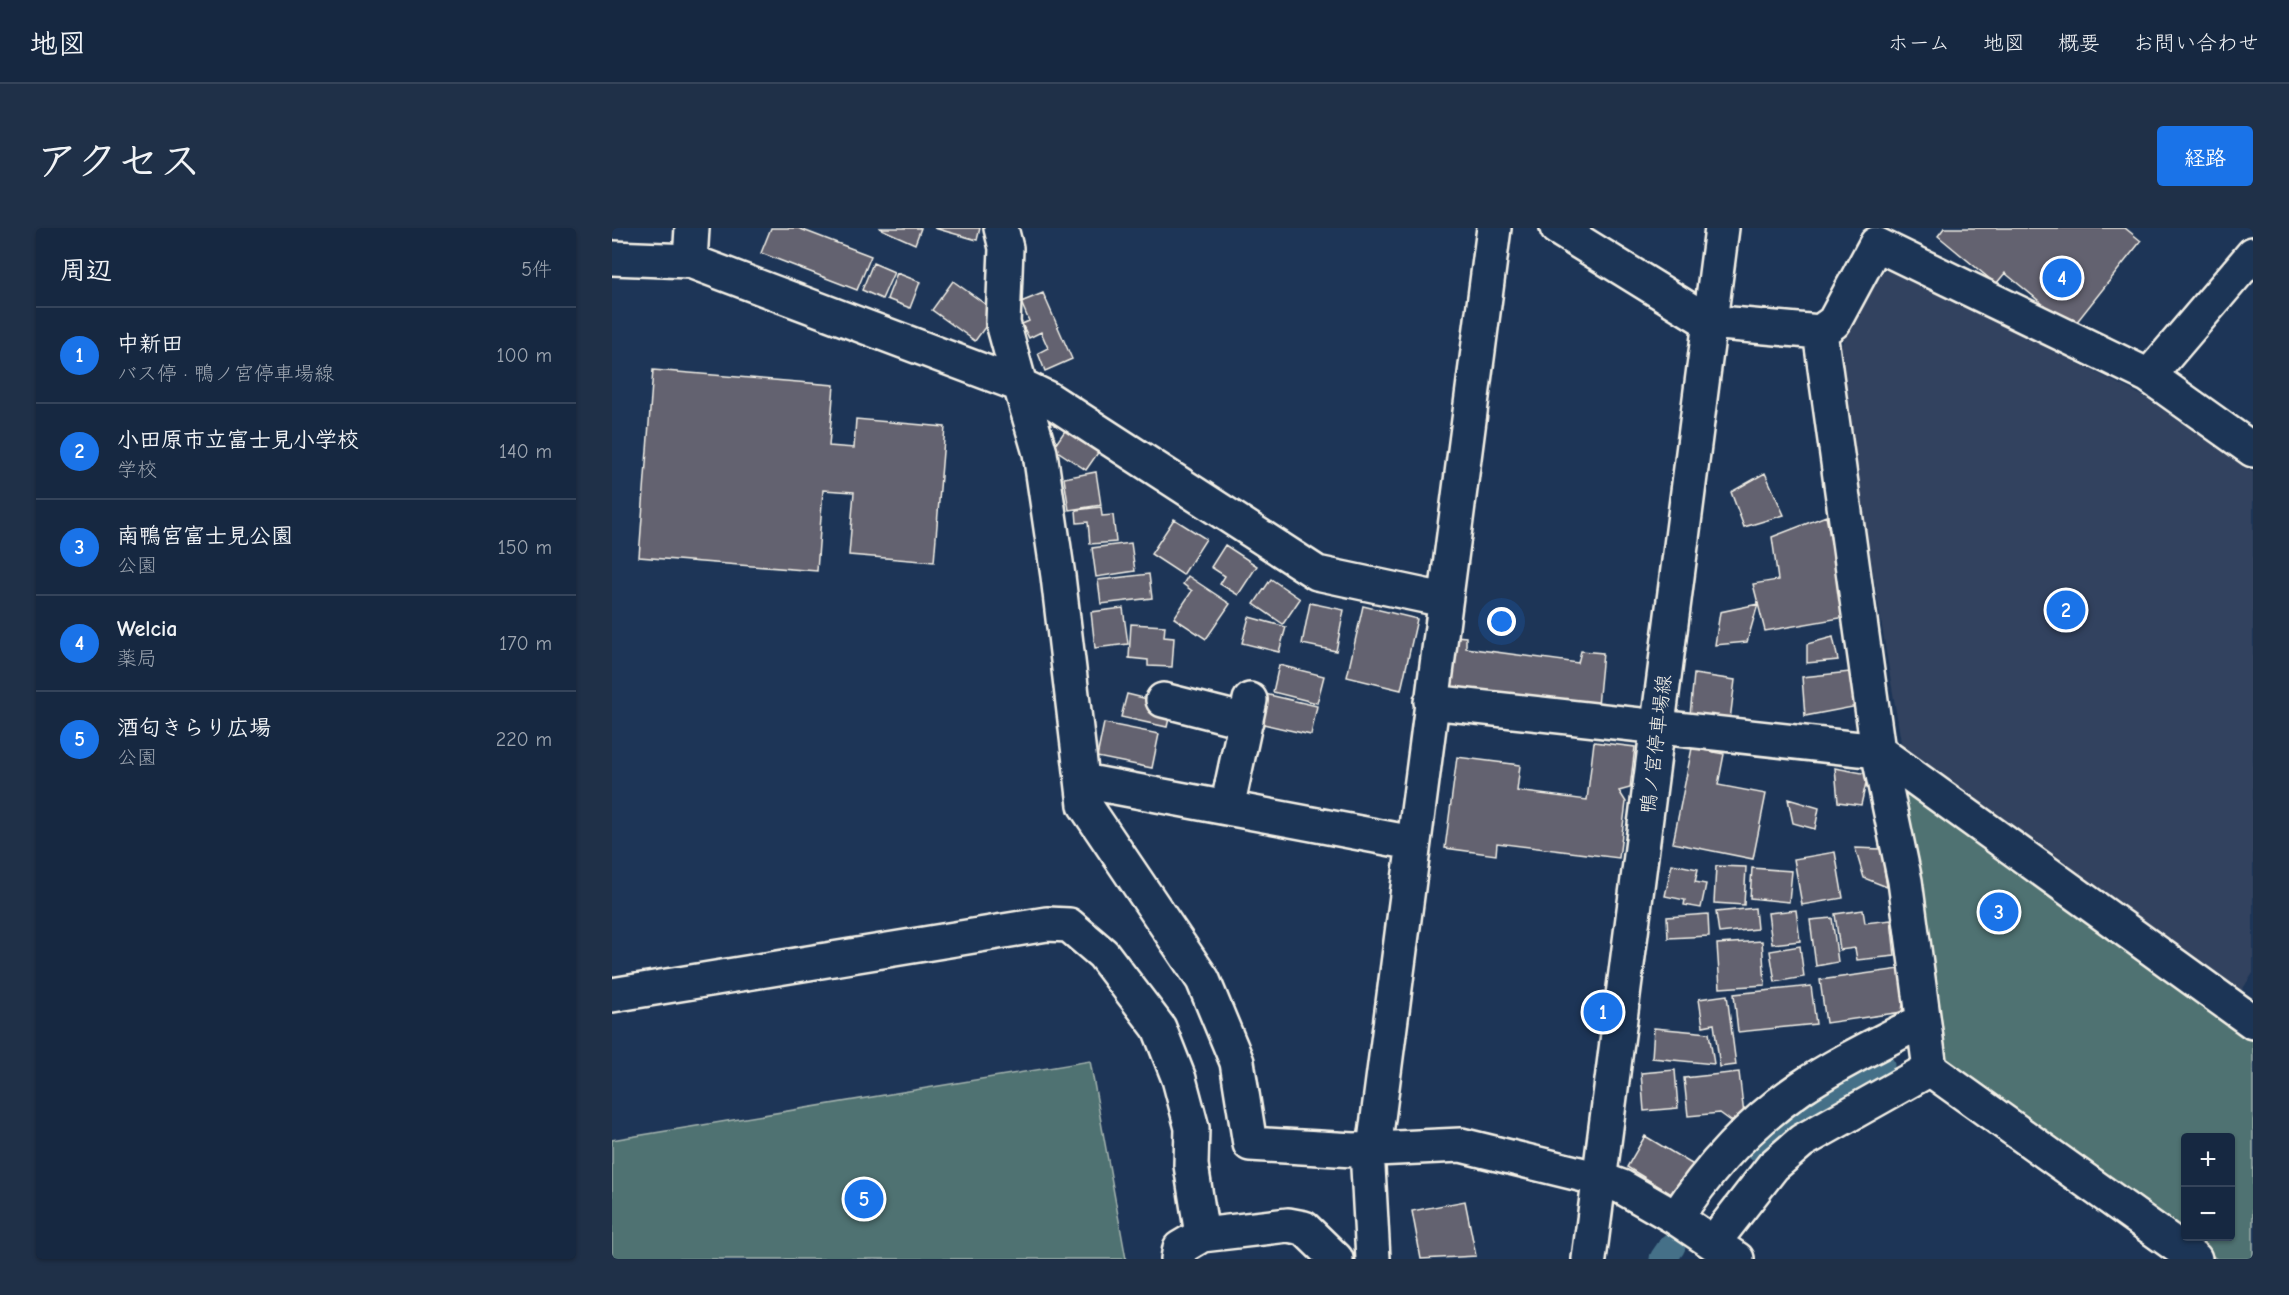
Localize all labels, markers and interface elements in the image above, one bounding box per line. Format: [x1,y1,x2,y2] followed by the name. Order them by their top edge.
[30,28,86,60] text: 地図
[1888,31,1950,55] text: ホーム
[1983,31,2025,55] text: 地図
[2058,31,2100,55] text: 概要
[2133,31,2259,55] text: お問い合わせ
[2157,126,2253,186] button: 経路
[36,137,201,186] text: アクセス
[60,256,112,286] text: 周辺
[2042,256,2082,300] pin: 4
[521,258,552,281] text: 5件
[117,331,183,357] text: 中新田
[76,344,83,367] text: 1
[497,344,552,367] text: 100 m
[117,362,334,385] text: バス停 · 鴨ノ宮停車場線
[117,427,359,453] text: 小田原市立富士見小学校
[75,440,84,463] text: 2
[499,440,552,463] text: 140 m
[117,458,157,481] text: 学校
[117,523,293,549] text: 南鴨宮富士見公園
[75,536,84,559] text: 3
[498,536,552,559] text: 150 m
[117,554,157,577] text: 公園
[2046,588,2086,632] pin: 2
[1487,607,1516,636] your location
[117,616,177,642] text: Welcia
[75,632,84,655] text: 4
[499,632,552,655] text: 170 m
[117,647,157,670] text: 薬局
[1636,673,1676,815] street label: 鴨ノ宮停車場線
[117,715,271,741] text: 酒匂きらり広場
[74,728,85,751] text: 5
[496,728,552,751] text: 220 m
[117,746,157,769] text: 公園
[1980,890,2018,934] pin: 3
[1584,990,1622,1034] pin: 1
[2181,1133,2235,1241] map controls
[2181,1133,2235,1187] button: +
[844,1176,884,1222] pin: 5
[2181,1187,2235,1241] button: −

